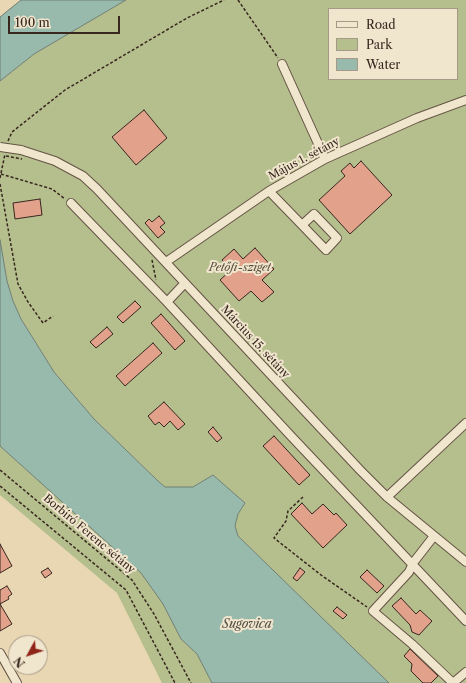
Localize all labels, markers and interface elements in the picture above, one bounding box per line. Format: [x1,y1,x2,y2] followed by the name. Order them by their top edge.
[10,8,122,34] scale bar
[328,8,458,80] legend
[15,15,50,30] text: 100 m
[366,17,396,32] text: Road
[366,37,392,52] text: Park
[366,57,400,72] text: Water
[266,135,342,183] street label: Május 1. sétány
[209,261,271,275] park label: Petőfi-sziget
[218,303,292,381] street label: Március 15. sétány
[40,492,138,576] street label: Borbíró Ferenc sétány
[222,618,272,632] water label: Sugovica
[8,635,48,675] north arrow
[11,654,28,670] text: N

